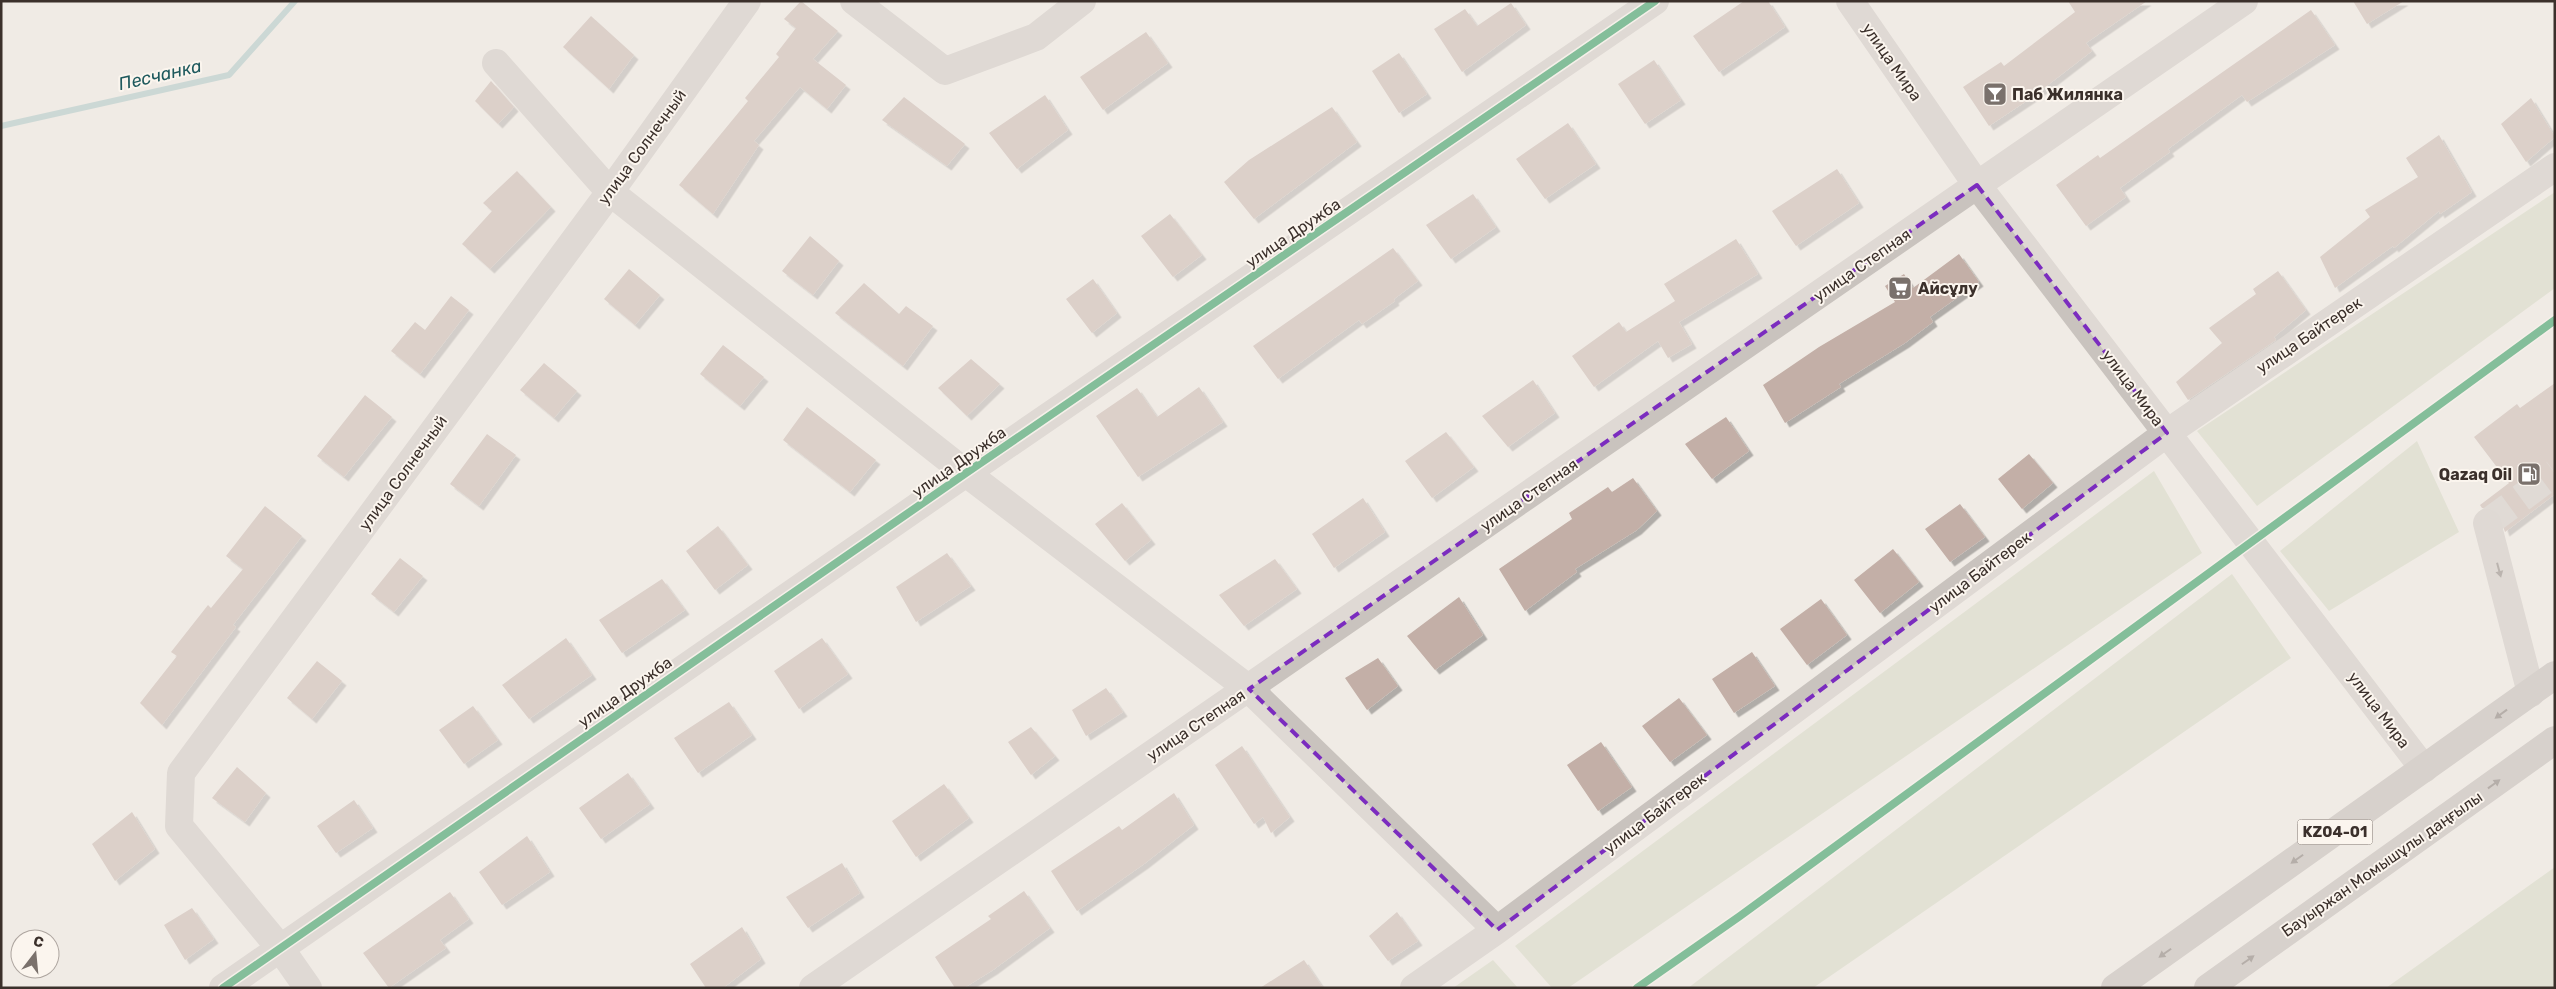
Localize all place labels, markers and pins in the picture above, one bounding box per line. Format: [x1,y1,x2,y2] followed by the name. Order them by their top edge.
[1982,81,2008,107] bar icon: Паб Жилянка
[2012,85,2123,104] place label: Паб Жилянка
[1887,275,1913,301] supermarket icon: Айсұлу
[1918,279,1978,298] place label: Айсұлу
[2516,461,2542,487] fuel station icon: Qazaq Oil
[2439,465,2512,484] place label: Qazaq Oil

